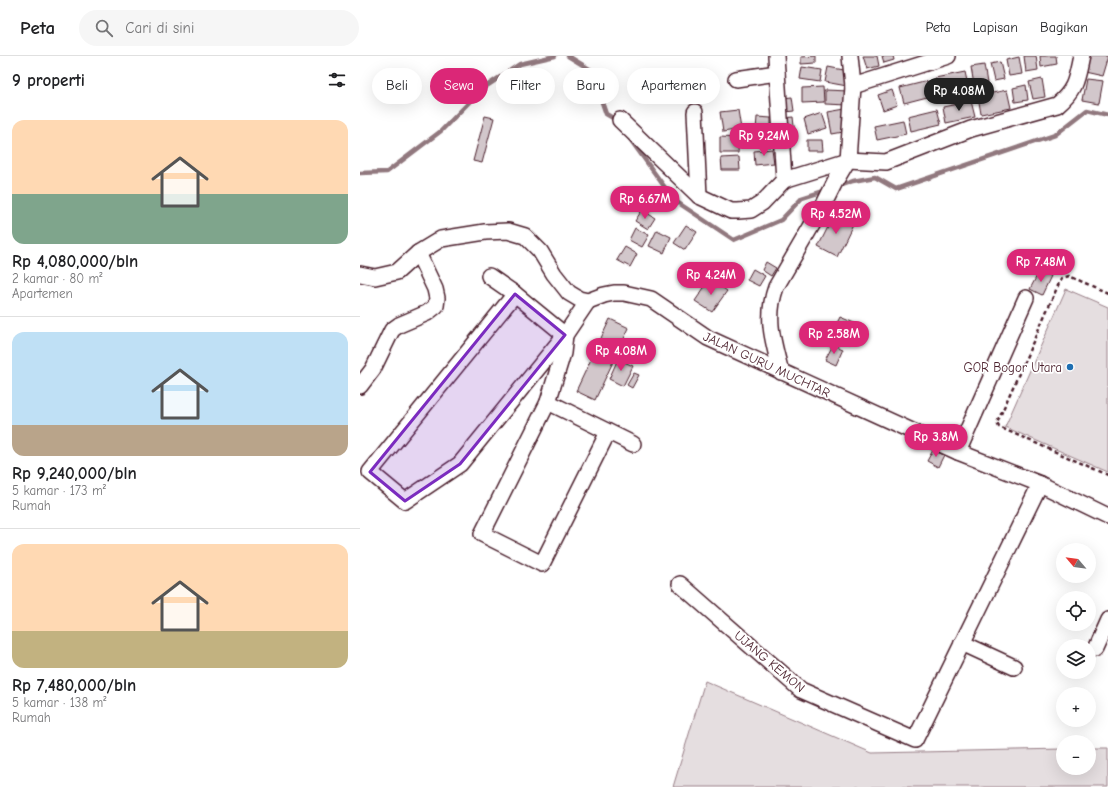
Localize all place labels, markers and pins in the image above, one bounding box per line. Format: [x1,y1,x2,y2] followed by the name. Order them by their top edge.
[918,78,1000,112] pin: Rp 4.08M
[723,123,805,157] pin: Rp 9.24M
[604,186,686,220] pin: Rp 6.67M
[795,201,877,235] pin: Rp 4.52M
[1000,249,1082,283] pin: Rp 7.48M
[670,262,752,296] pin: Rp 4.24M
[793,321,875,355] pin: Rp 2.58M
[580,338,662,372] pin: Rp 4.08M
[963,360,1062,375] place label: GOR Bogor Utara
[1065,362,1075,372] marker: GOR Bogor Utara
[899,424,973,458] pin: Rp 3.8M

